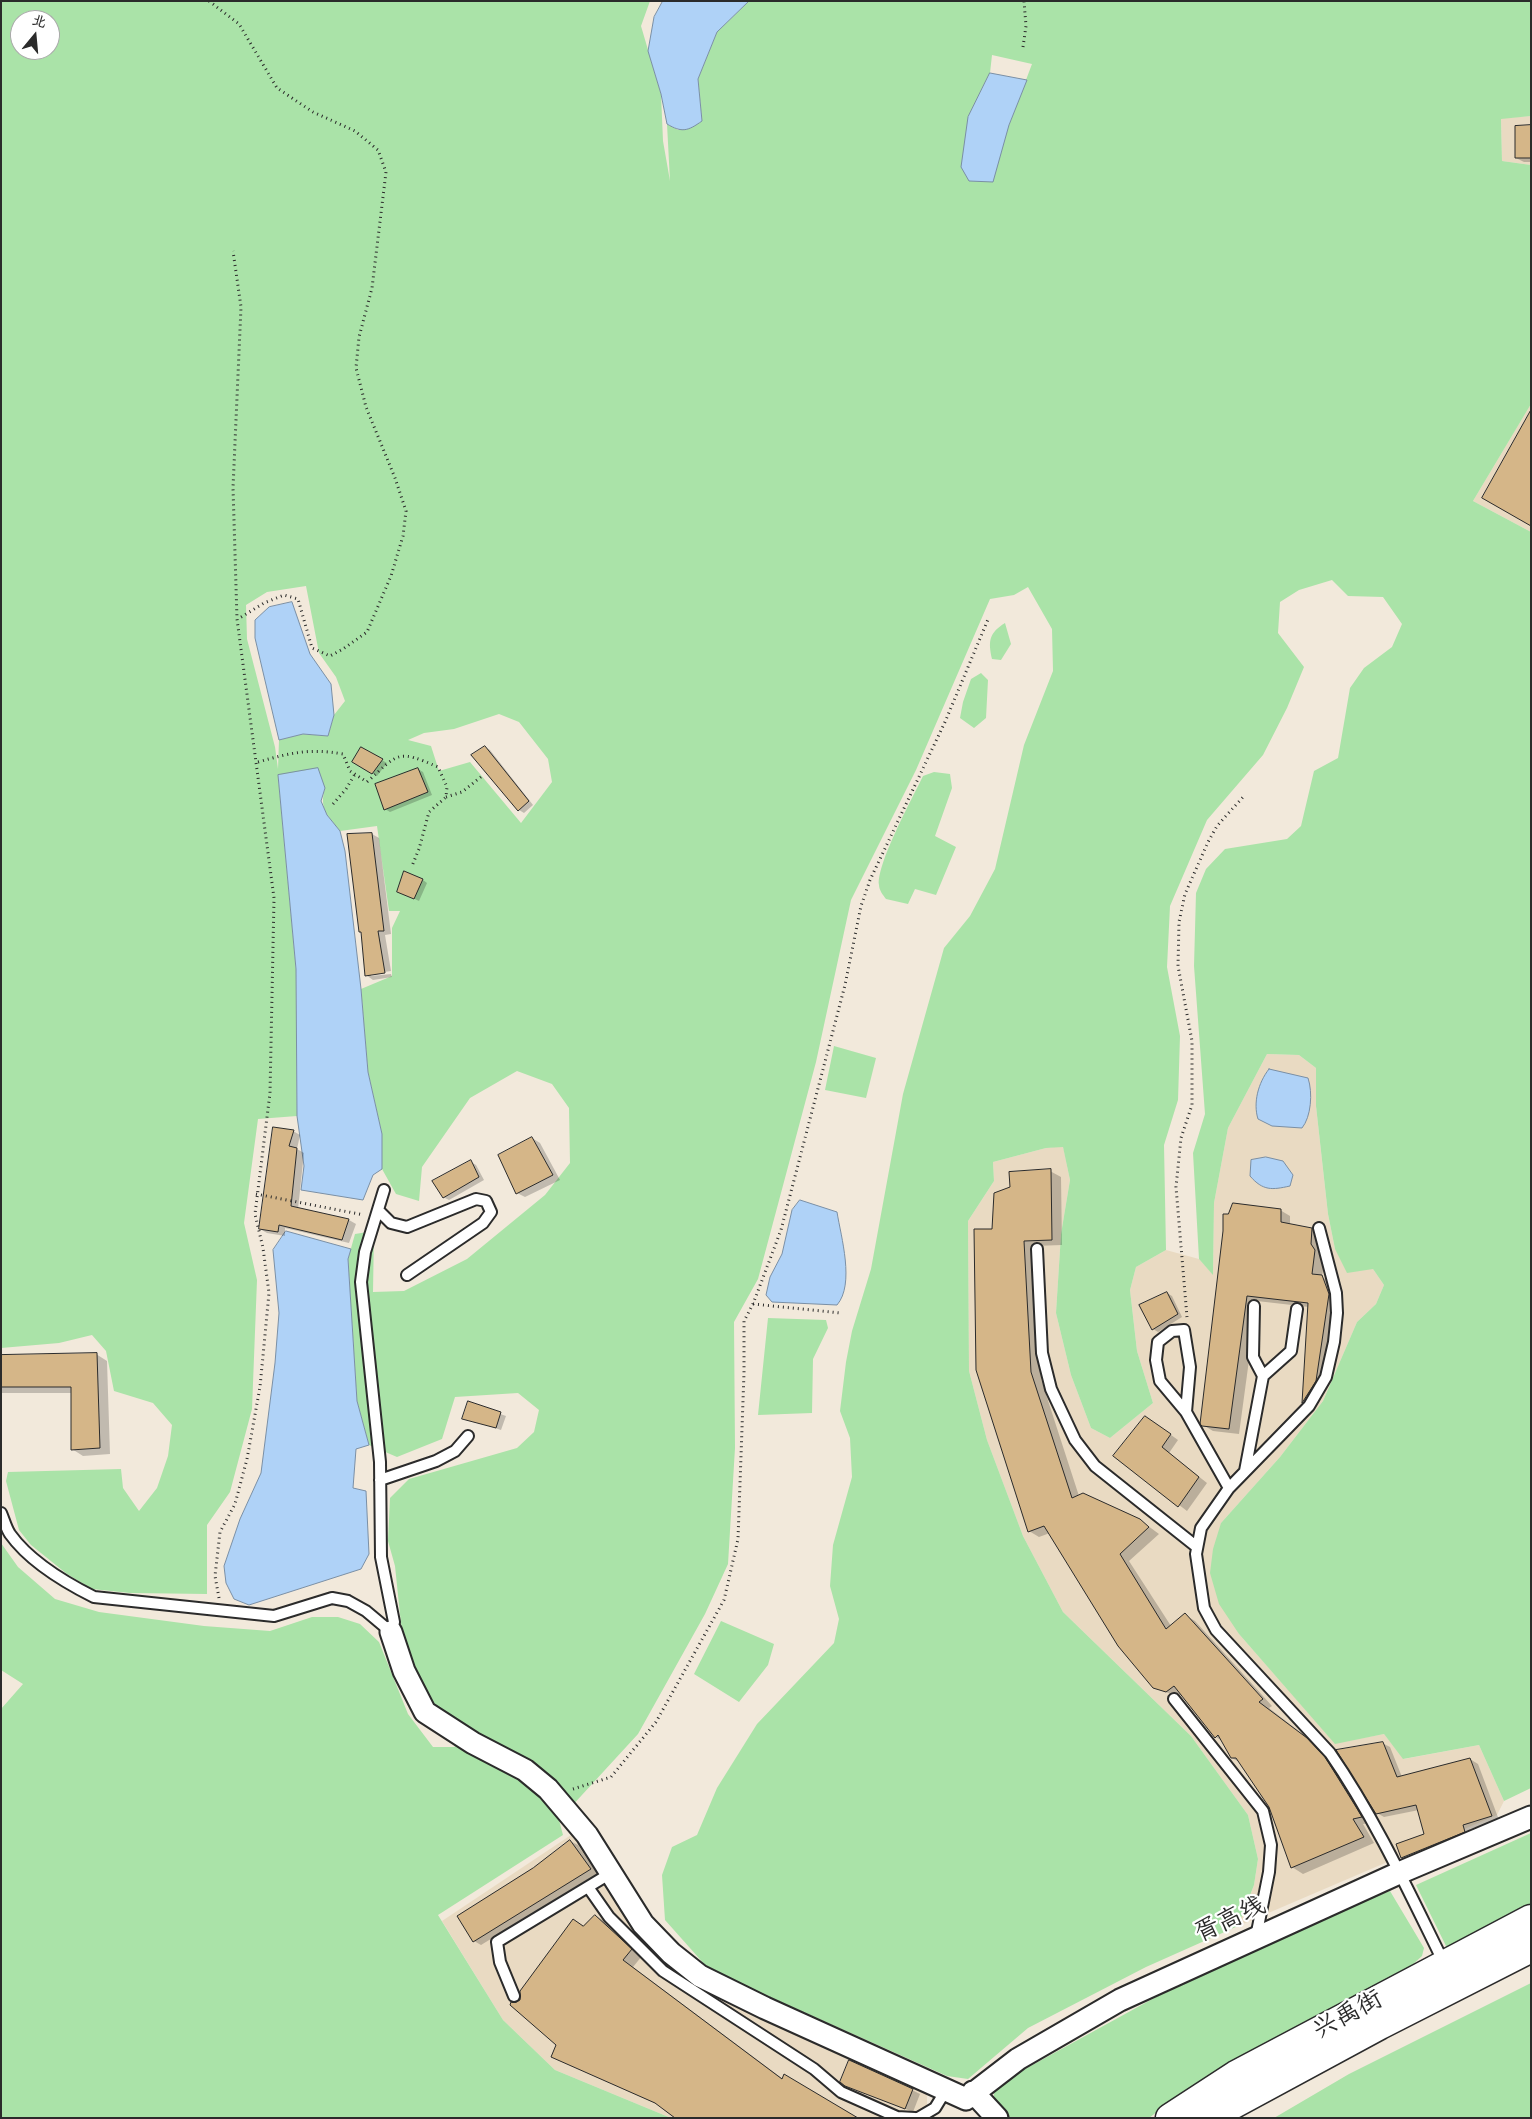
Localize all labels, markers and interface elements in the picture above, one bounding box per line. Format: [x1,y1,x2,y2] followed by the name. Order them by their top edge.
[10,10,60,60] north arrow
[30,11,48,31] text: 北
[1190,1891,1270,1949] street label: 胥高线
[1308,1984,1388,2046] street label: 兴禹街

